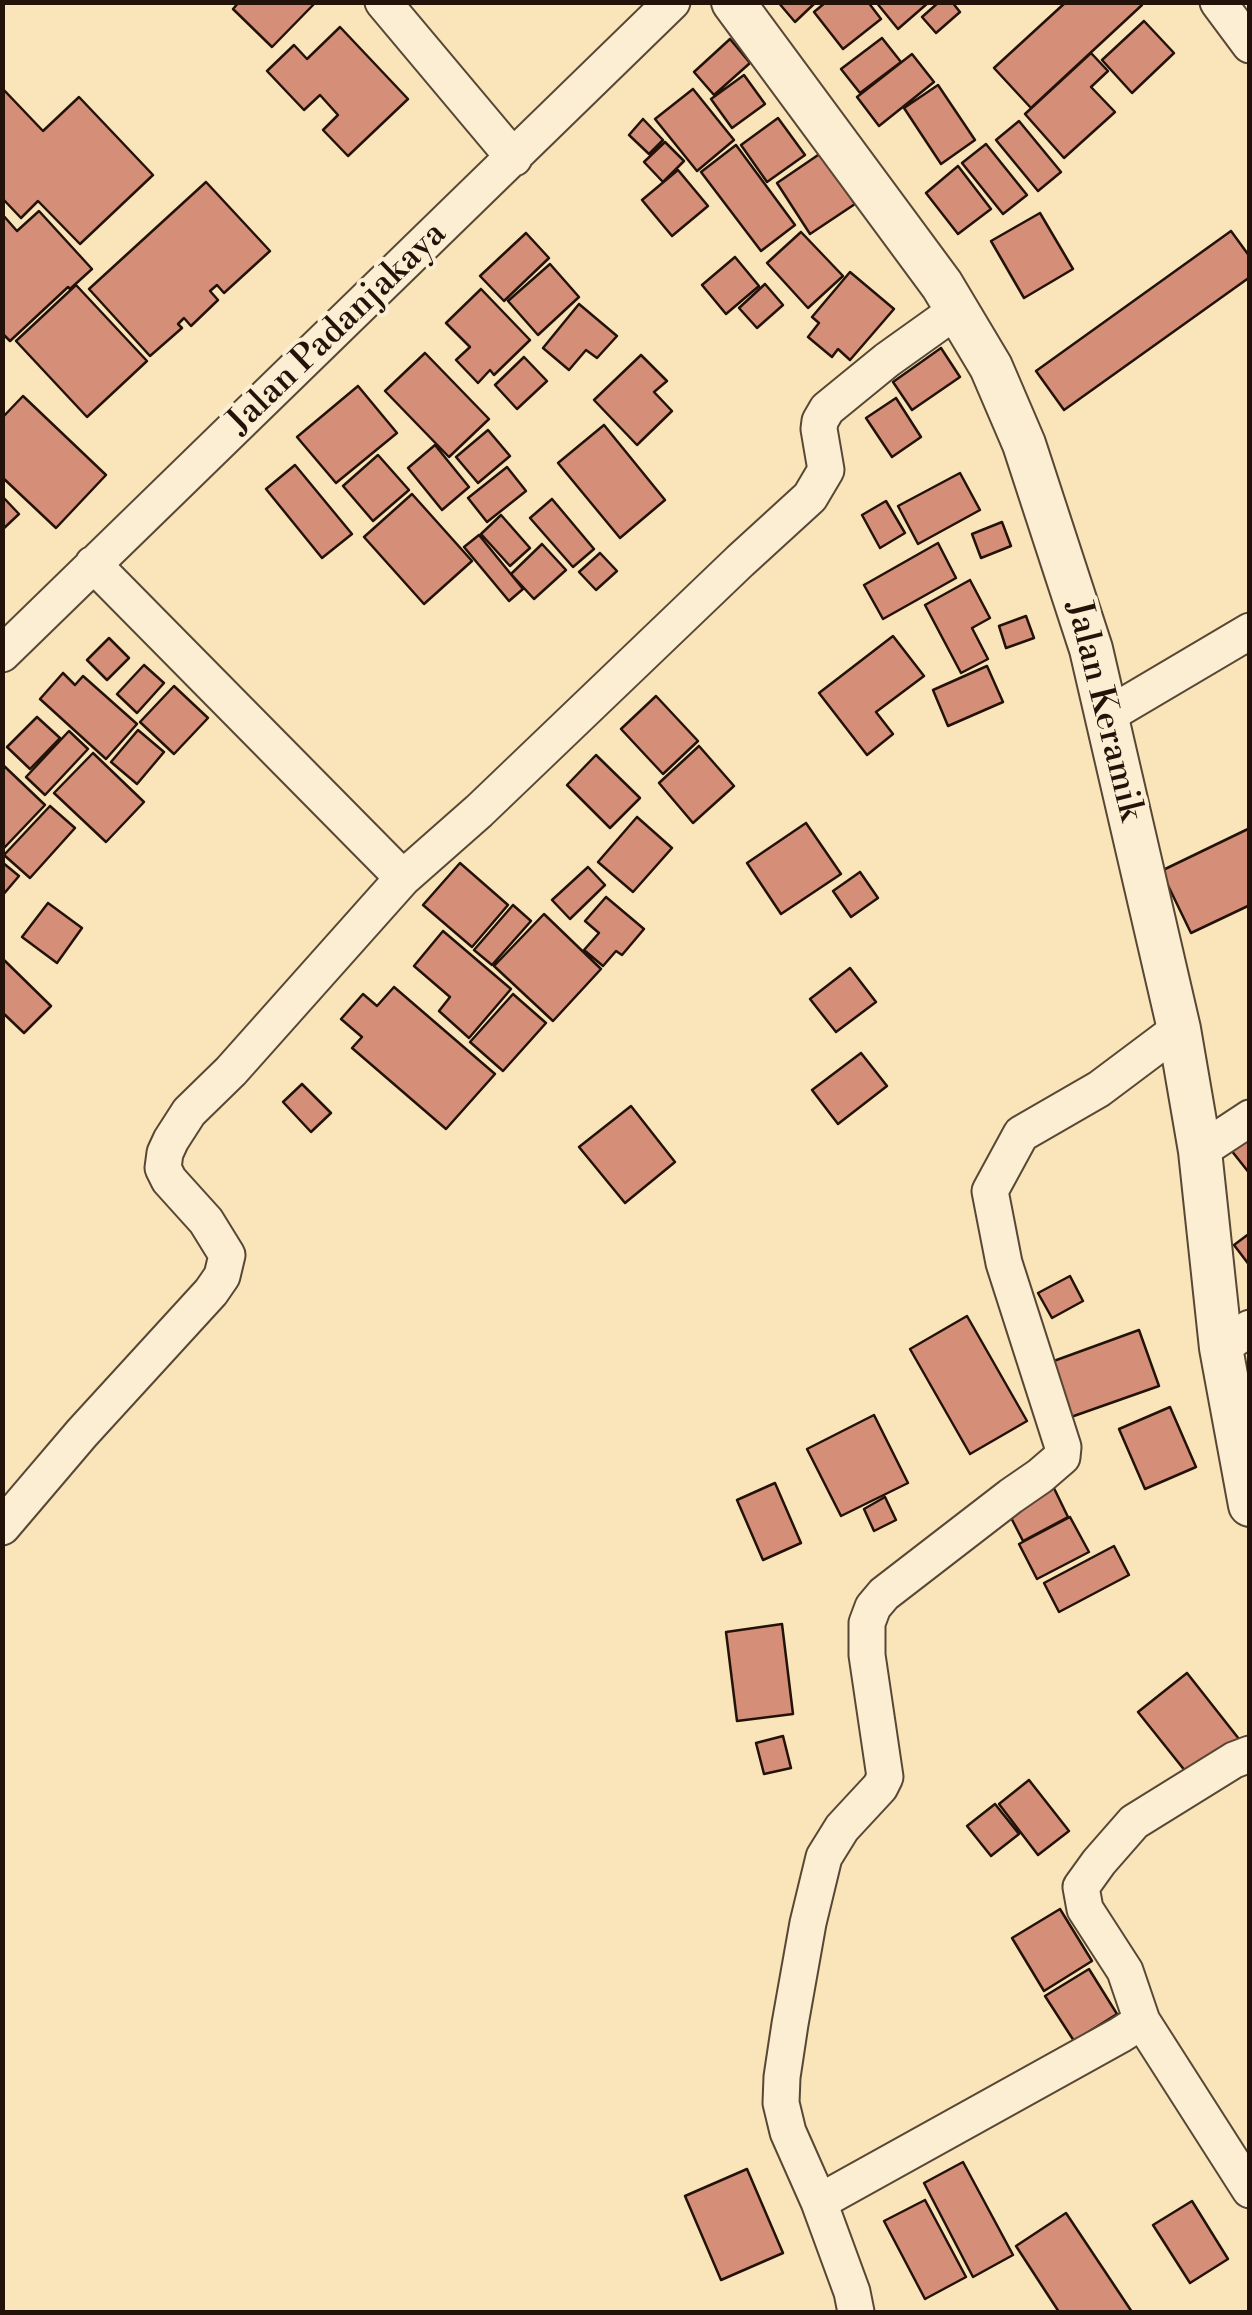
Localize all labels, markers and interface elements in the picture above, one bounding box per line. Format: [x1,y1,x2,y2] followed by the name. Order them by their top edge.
[220,214,456,444] street label: Jalan Padanjakaya
[1055,597,1151,825] street label: Jalan Keramik

